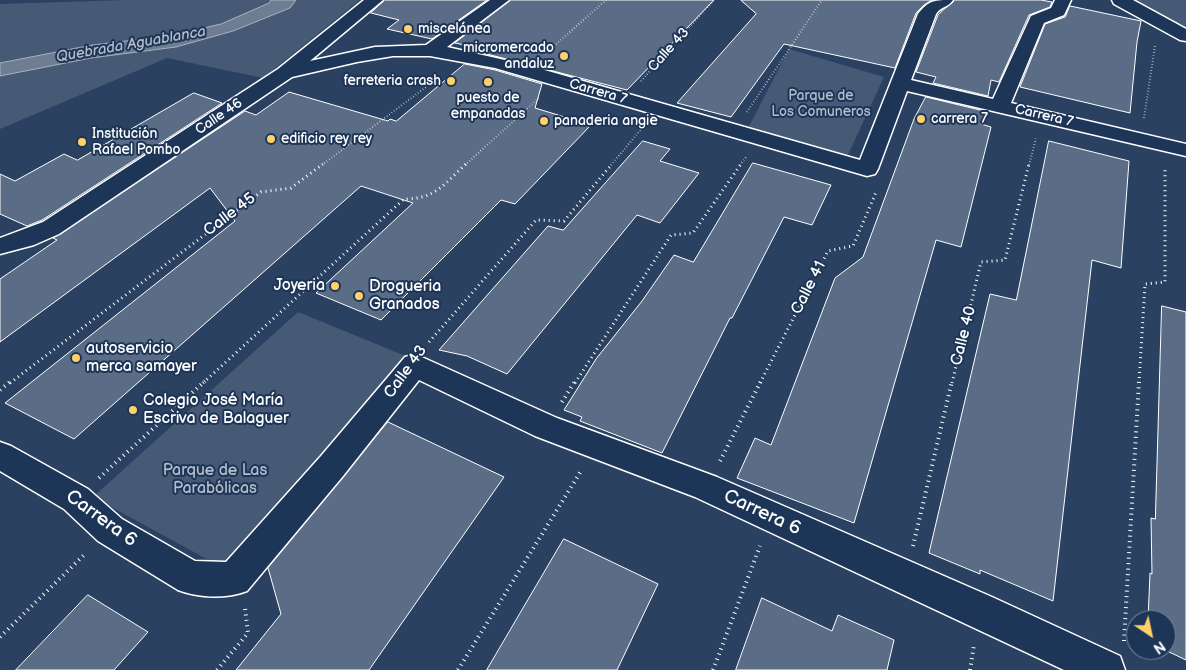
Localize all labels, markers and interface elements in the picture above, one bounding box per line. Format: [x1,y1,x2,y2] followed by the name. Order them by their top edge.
[418,21,491,37] place label: miscelánea
[55,23,207,67] water label: Quebrada Aguablanca
[402,23,414,35] marker: miscelánea
[645,25,693,75] street label: Calle 43
[463,40,554,72] place label: micromercado andaluz
[558,50,570,62] marker: micromercado andaluz
[344,73,441,89] place label: ferreteria crash
[445,75,457,87] marker: ferreteria crash
[482,76,494,88] marker: puesto de empanadas
[567,76,629,108] street label: Carrera 7
[771,88,871,120] park label: Parque de Los Comuneros
[451,90,525,122] place label: puesto de empanadas
[192,95,246,139] street label: Calle 46
[1013,101,1075,131] street label: Carrera 7
[931,111,988,127] place label: carrera 7
[554,113,658,129] place label: panaderia angie
[915,113,927,125] marker: carrera 7
[538,115,550,127] marker: panaderia angie
[92,126,181,158] place label: Institución Rafael Pombo
[281,131,372,147] place label: edificio rey rey
[265,133,277,145] marker: edificio rey rey
[76,136,88,148] marker: Institución Rafael Pombo
[200,189,260,241] street label: Calle 45
[787,258,831,318] street label: Calle 41
[274,276,325,296] place label: Joyeria
[369,277,441,315] place label: Drogueria Granados
[329,280,341,292] marker: Joyeria
[353,290,365,302] marker: Drogueria Granados
[947,304,981,368] street label: Calle 40
[86,339,197,377] place label: autoservicio merca samayer
[380,342,432,402] street label: Calle 43
[70,352,82,364] marker: autoservicio merca samayer
[143,391,289,429] place label: Colegio José María Escriva de Balaguer
[127,404,139,416] marker: Colegio José María Escriva de Balaguer
[163,461,267,499] park label: Parque de Las Parabólicas
[61,485,141,553] street label: Carrera 6
[720,485,804,541] street label: Carrera 6
[1126,610,1176,660] north arrow
[1150,637,1168,657] text: N

